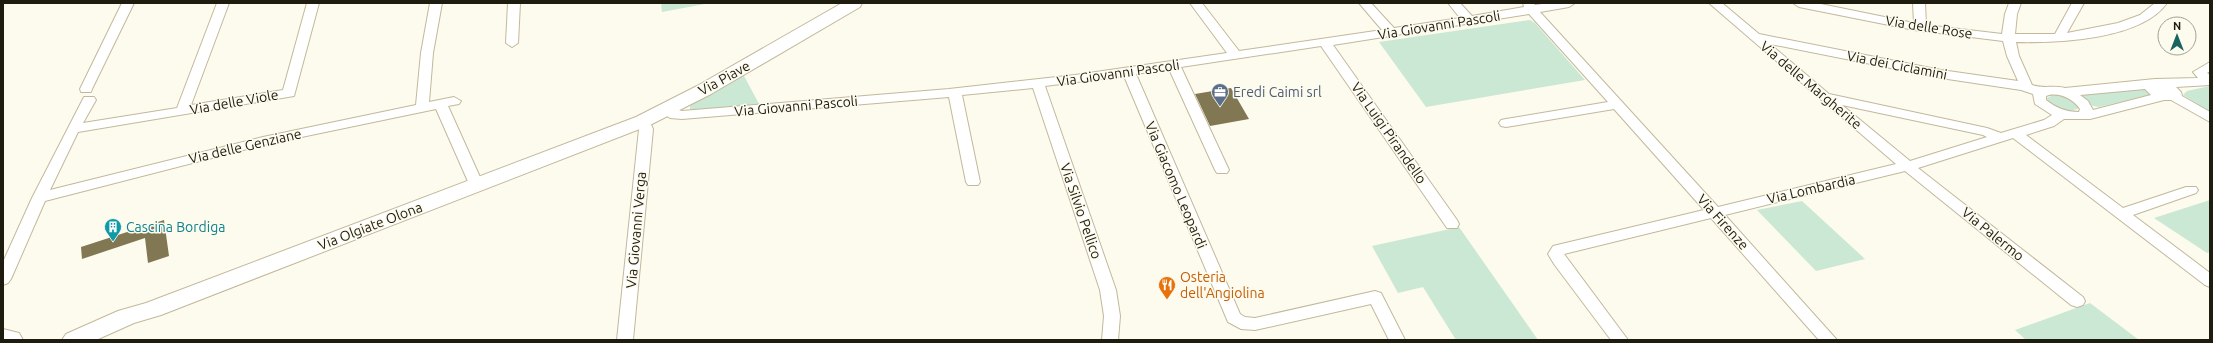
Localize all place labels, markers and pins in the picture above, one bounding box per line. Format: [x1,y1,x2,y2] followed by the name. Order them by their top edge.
[1210,82,1230,107] office icon: Eredi Caimi srl
[1233,84,1322,100] place label: Eredi Caimi srl
[103,217,123,242] building icon: Cascina Bordiga
[126,219,225,235] place label: Cascina Bordiga
[1180,269,1265,301] place label: Osteria dell'Angiolina
[1157,275,1177,300] restaurant icon: Osteria dell'Angiolina

